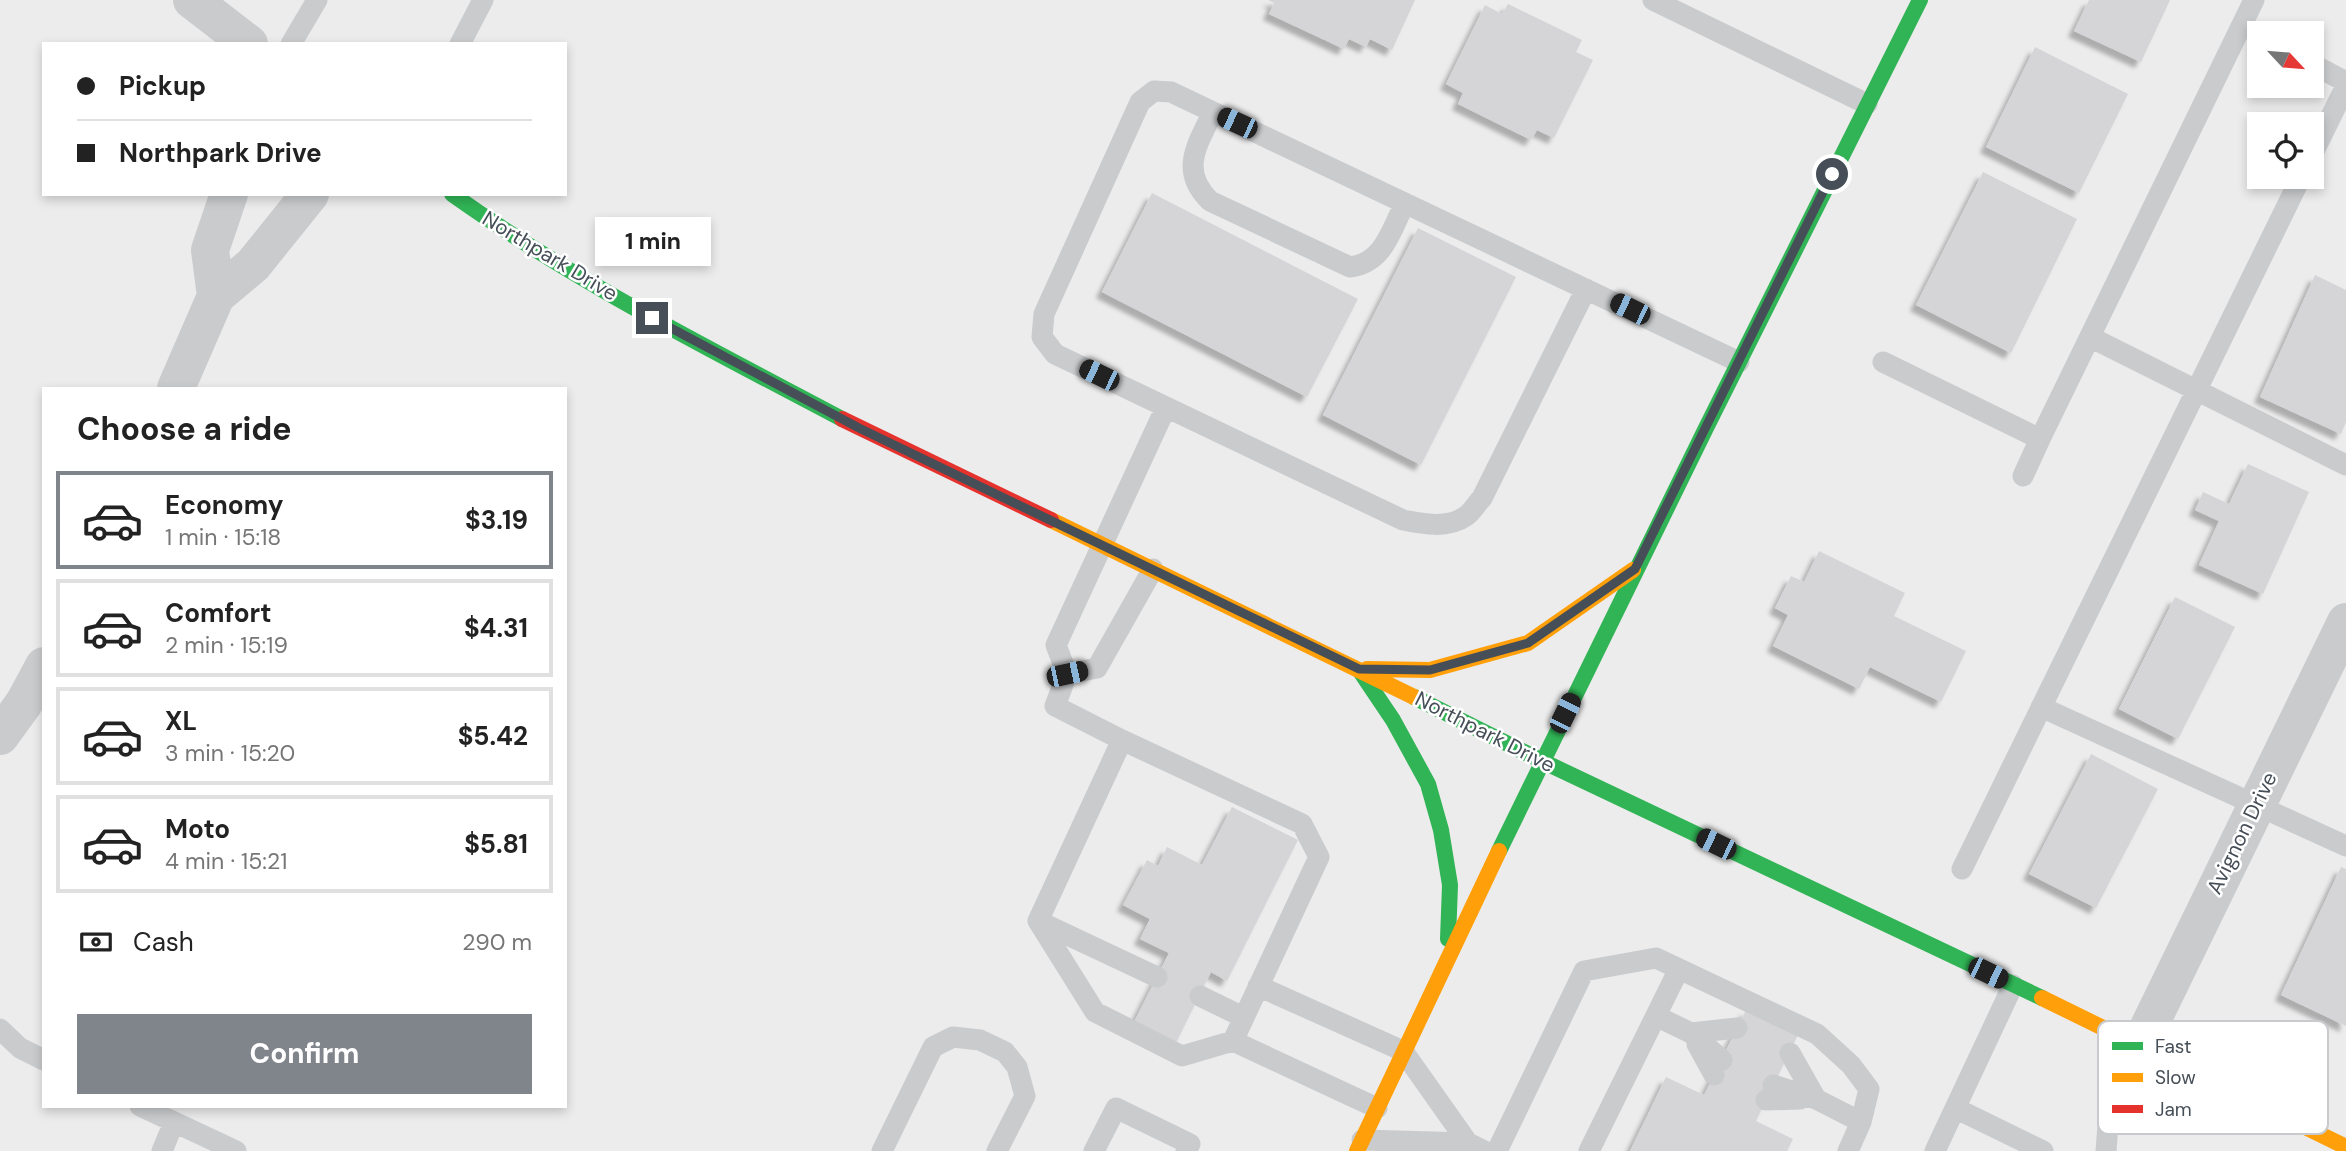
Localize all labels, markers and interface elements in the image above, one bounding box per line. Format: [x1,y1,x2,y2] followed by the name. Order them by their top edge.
[2247,21,2324,98] north arrow
[2247,21,2324,189] map controls
[119,69,206,103] text: Pickup
[1214,105,1261,141] car
[2247,112,2324,189] button: locate
[119,136,322,170] text: Northpark Drive
[1816,158,1848,190] route start
[477,205,623,308] street label: Northpark Drive
[594,216,710,266] callout: 1 min
[625,226,681,256] text: 1 min
[1607,290,1654,328] car
[636,302,668,334] route end
[1076,356,1123,394] car
[77,408,292,450] text: Choose a ride
[165,488,283,522] text: Economy
[81,489,144,552] icon: car
[465,503,528,537] text: $3.19
[165,522,281,552] text: 1 min · 15:18
[165,596,271,630] text: Comfort
[81,597,144,660] icon: car
[464,611,528,645] text: $4.31
[165,630,288,660] text: 2 min · 15:19
[1045,659,1090,689] car
[1410,685,1560,779] street label: Northpark Drive
[1547,690,1584,736] car
[165,704,197,738] text: XL
[81,705,144,768] icon: car
[458,719,528,753] text: $5.42
[165,738,295,768] text: 3 min · 15:20
[2200,767,2284,899] street label: Avignon Drive
[165,812,230,846] text: Moto
[81,813,144,876] icon: car
[1693,825,1740,863] car
[464,827,528,861] text: $5.81
[165,846,287,876] text: 4 min · 15:21
[77,923,115,961] icon: cash
[133,925,194,959] text: Cash
[462,927,532,957] text: 290 m
[1965,954,2012,992] car
[77,1014,532,1094] button: Confirm
[2098,1021,2328,1134] legend
[2155,1034,2191,1059] text: Fast
[2155,1065,2196,1090] text: Slow
[2155,1097,2192,1122] text: Jam

